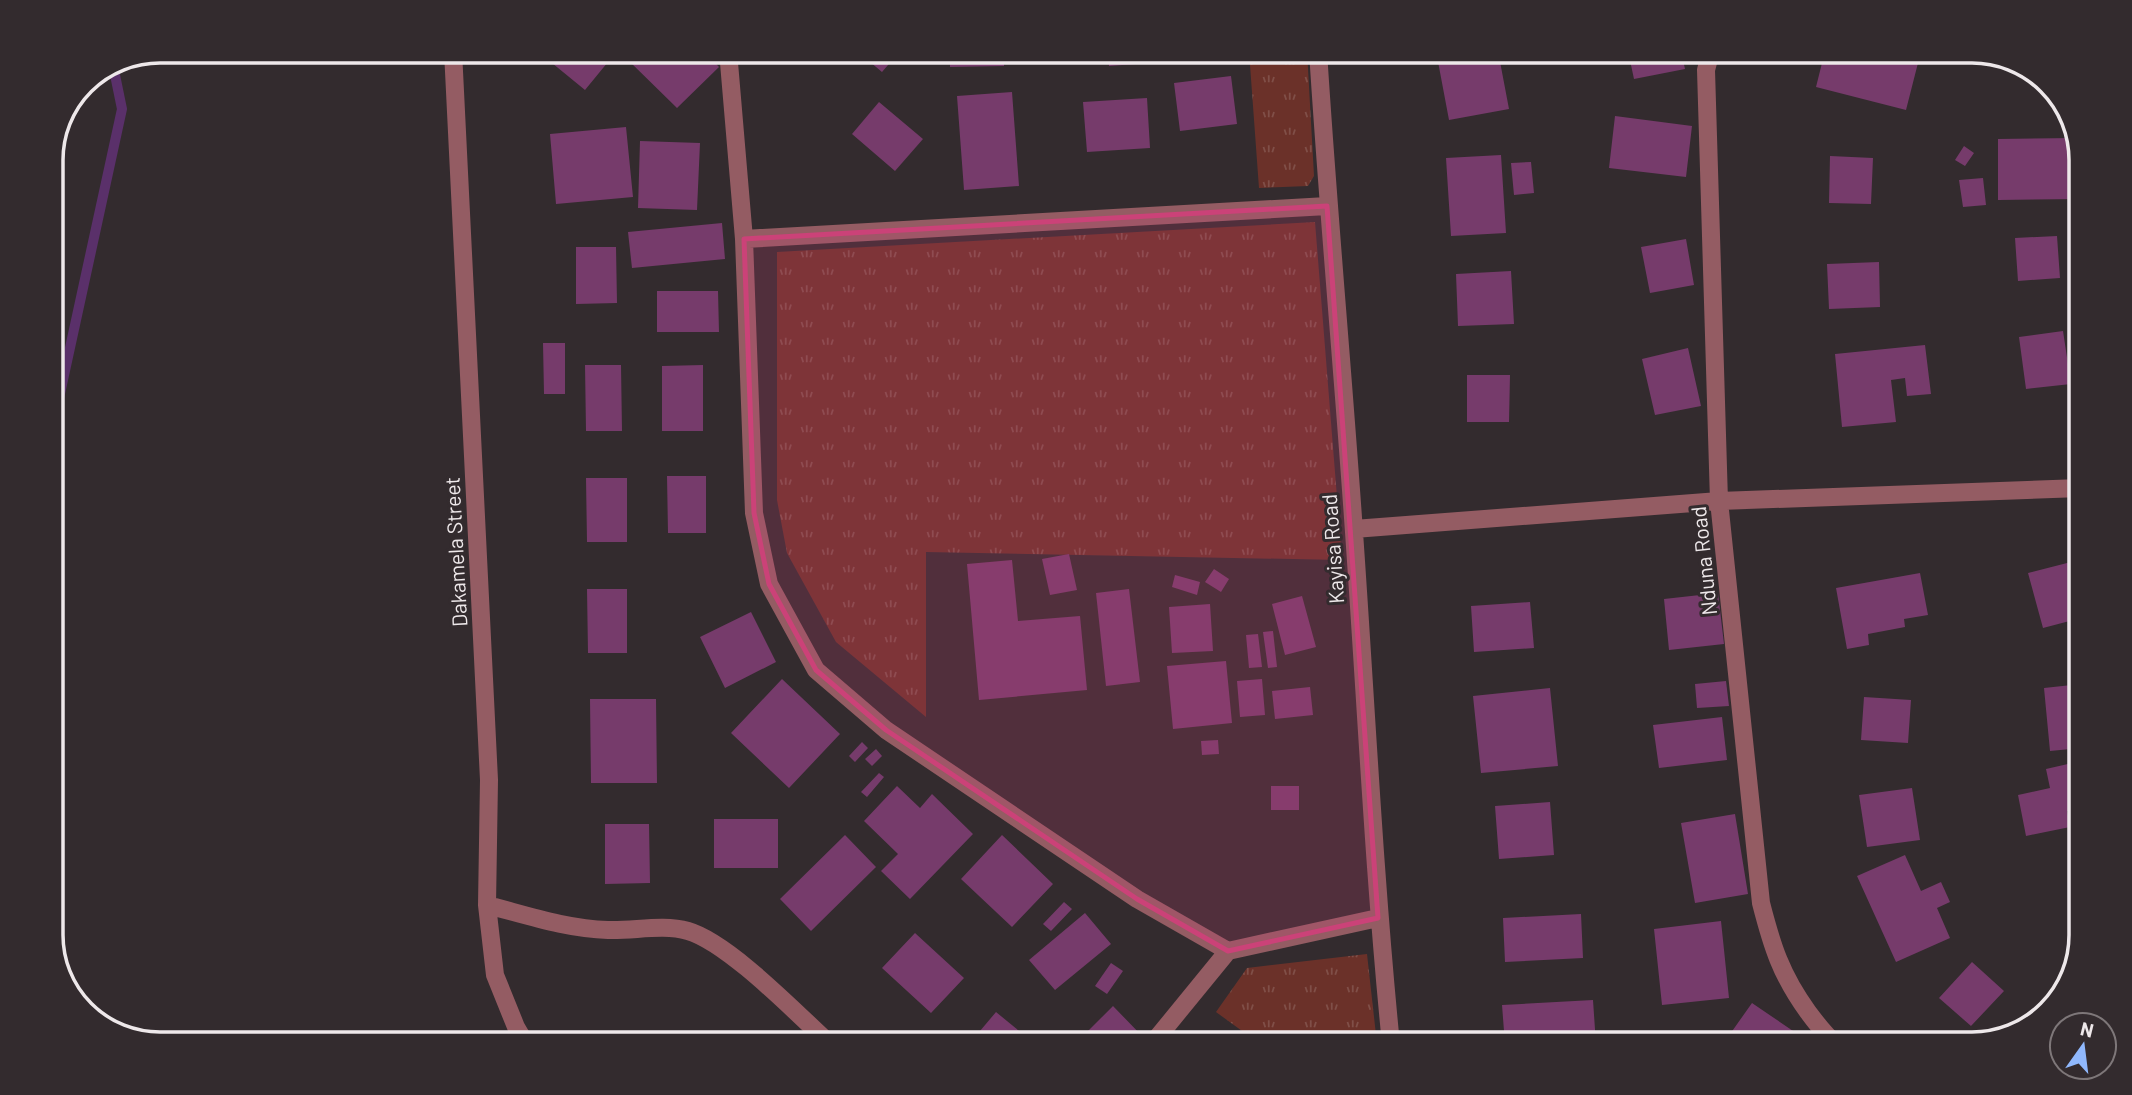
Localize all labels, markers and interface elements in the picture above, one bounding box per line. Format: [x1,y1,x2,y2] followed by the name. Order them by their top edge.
[439,476,471,628] street label: Dakamela Street
[1316,493,1348,605] street label: Kayisa Road
[1685,505,1721,617] street label: Nduna Road
[2048,1011,2118,1081] north arrow
[2078,1016,2096,1042] text: N

